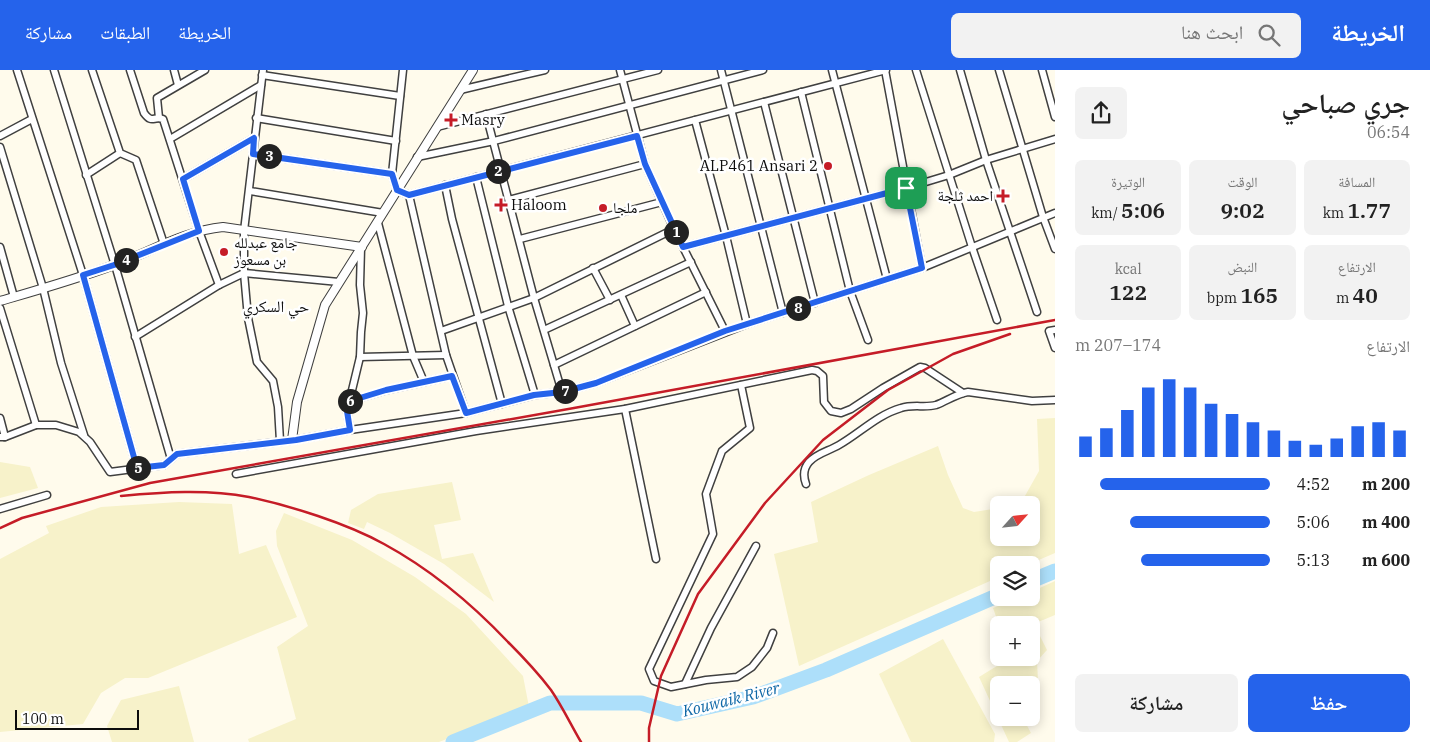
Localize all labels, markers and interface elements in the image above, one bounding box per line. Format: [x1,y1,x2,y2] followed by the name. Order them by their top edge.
[951,13,1301,58] search box
[1331,16,1405,48] text: الخريطة
[1181,20,1243,44] text: ابحث هنا
[25,21,72,44] text: مشاركة
[100,21,150,44] text: الطبقات
[178,21,231,44] text: الخريطة
[1255,21,1283,49] icon: search
[1281,84,1410,121] text: جري صباحي
[1075,87,1127,139] button: share
[461,110,505,129] place label: Masry
[445,114,457,126] marker: Masry
[1367,122,1410,142] text: 06:54
[256,144,282,168] pin: 3
[265,147,274,165] text: 3
[700,156,818,175] place label: ALP461 Ansari 2
[486,158,510,184] pin: 2
[822,160,834,172] marker: ALP461 Ansari 2
[494,162,503,180] text: 2
[885,167,927,209] pin
[1111,173,1145,191] text: الوتيرة
[1227,173,1258,191] text: الوقت
[1338,173,1375,191] text: المسافة
[892,174,920,202] icon: arrive
[938,186,993,205] place label: احمد ثلجة
[997,190,1009,202] marker: احمد ثلجة
[511,195,567,214] place label: Haloom
[1121,196,1165,224] text: 5:06
[1220,196,1265,224] text: 9:02
[1347,196,1391,224] text: 1.77
[613,198,637,217] place label: ملجا
[495,199,507,211] marker: Haloom
[597,202,609,214] marker: ملجا
[1091,204,1121,222] text: /km
[1323,204,1347,222] text: km
[664,220,688,244] pin: 1
[672,223,681,241] text: 1
[233,233,298,270] place label: جامع عبدلله بن مسعوز
[218,246,230,258] marker: جامع عبدلله بن مسعوز
[114,248,138,272] pin: 4
[122,251,131,269] text: 4
[1228,258,1257,276] text: النبض
[1338,258,1376,276] text: الارتفاع
[1115,260,1142,278] text: kcal
[1109,278,1147,306] text: 122
[1240,281,1278,309] text: 165
[1353,281,1378,309] text: 40
[1207,289,1240,307] text: bpm
[1336,289,1353,307] text: m
[243,296,309,319] district label: حي السكري
[786,296,810,320] pin: 8
[794,299,803,317] text: 8
[1075,335,1161,355] text: 174–207 m
[1366,336,1410,356] text: الارتفاع
[552,378,578,404] pin: 7
[561,382,570,400] text: 7
[338,388,362,414] pin: 6
[346,392,355,410] text: 6
[126,456,150,480] pin: 5
[134,459,143,477] text: 5
[1297,474,1330,494] text: 4:52
[1362,474,1410,494] text: 200 m
[990,496,1040,546] north arrow
[990,496,1040,726] map controls
[1297,512,1330,532] text: 5:06
[1362,512,1410,532] text: 400 m
[1297,550,1330,570] text: 5:13
[1362,550,1410,570] text: 600 m
[990,556,1040,606] button: layers
[990,616,1040,666] button: +
[1075,674,1238,732] button: مشاركة
[1248,674,1410,732] button: حفظ
[990,676,1040,726] button: −
[679,677,783,721] water label: Kouwaik River
[15,707,139,730] scale bar
[22,710,64,728] text: 100 m

